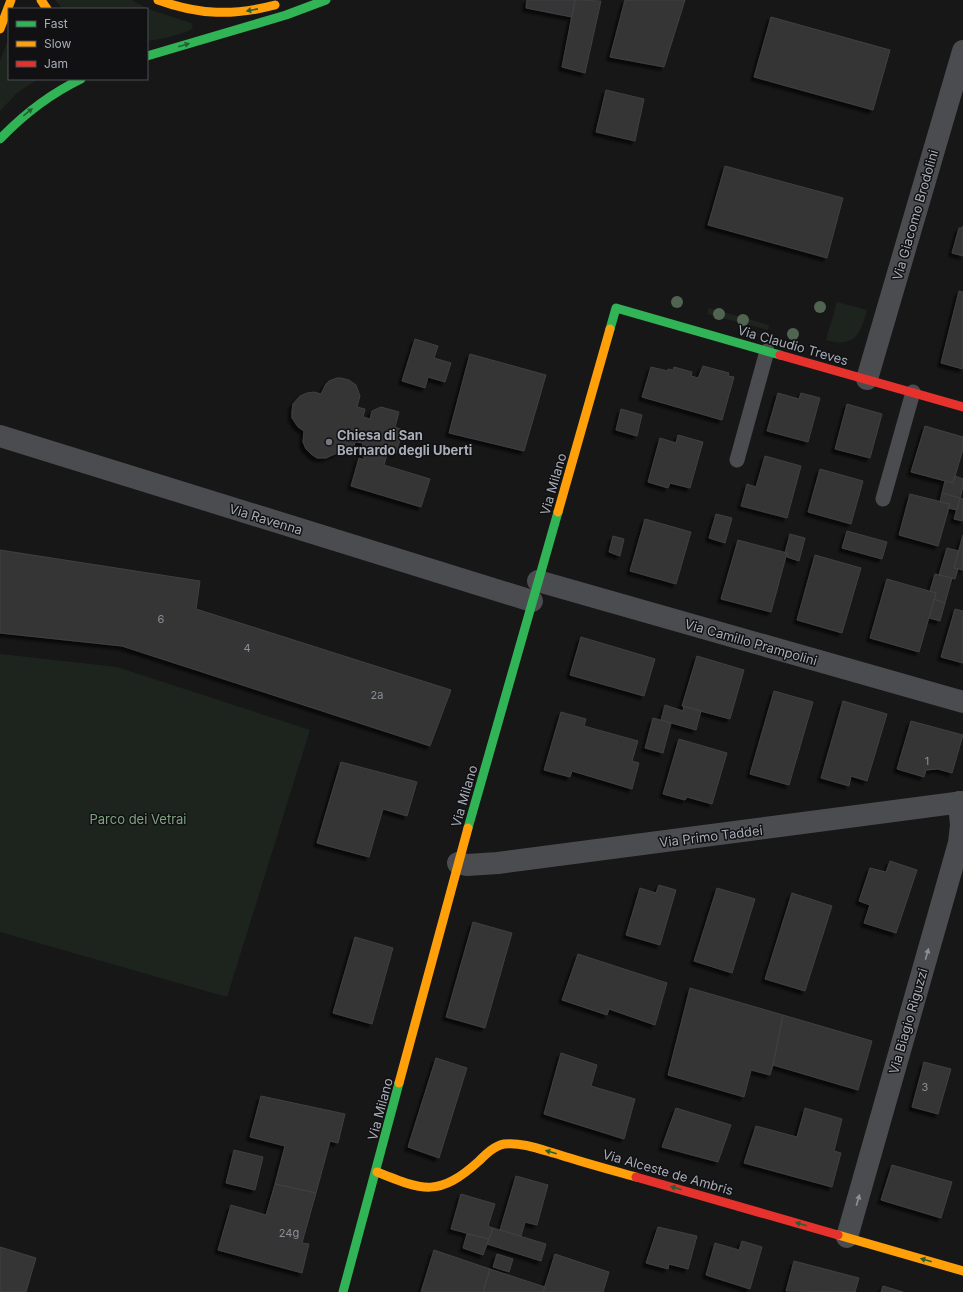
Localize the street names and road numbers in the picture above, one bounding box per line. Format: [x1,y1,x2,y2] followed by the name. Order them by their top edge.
[889,148,941,282] street label: Via Giacomo Brodolini
[736,322,850,368] street label: Via Claudio Treves
[537,451,570,517] street label: Via Milano
[227,500,305,538] street label: Via Ravenna
[683,615,819,669] street label: Via Camillo Prampolini
[448,763,481,829] street label: Via Milano
[658,822,764,850] street label: Via Primo Taddei
[885,966,931,1076] street label: Via Biagio Riguzzi
[364,1076,396,1142] street label: Via Milano
[601,1146,735,1198] street label: Via Alceste de Ambris

